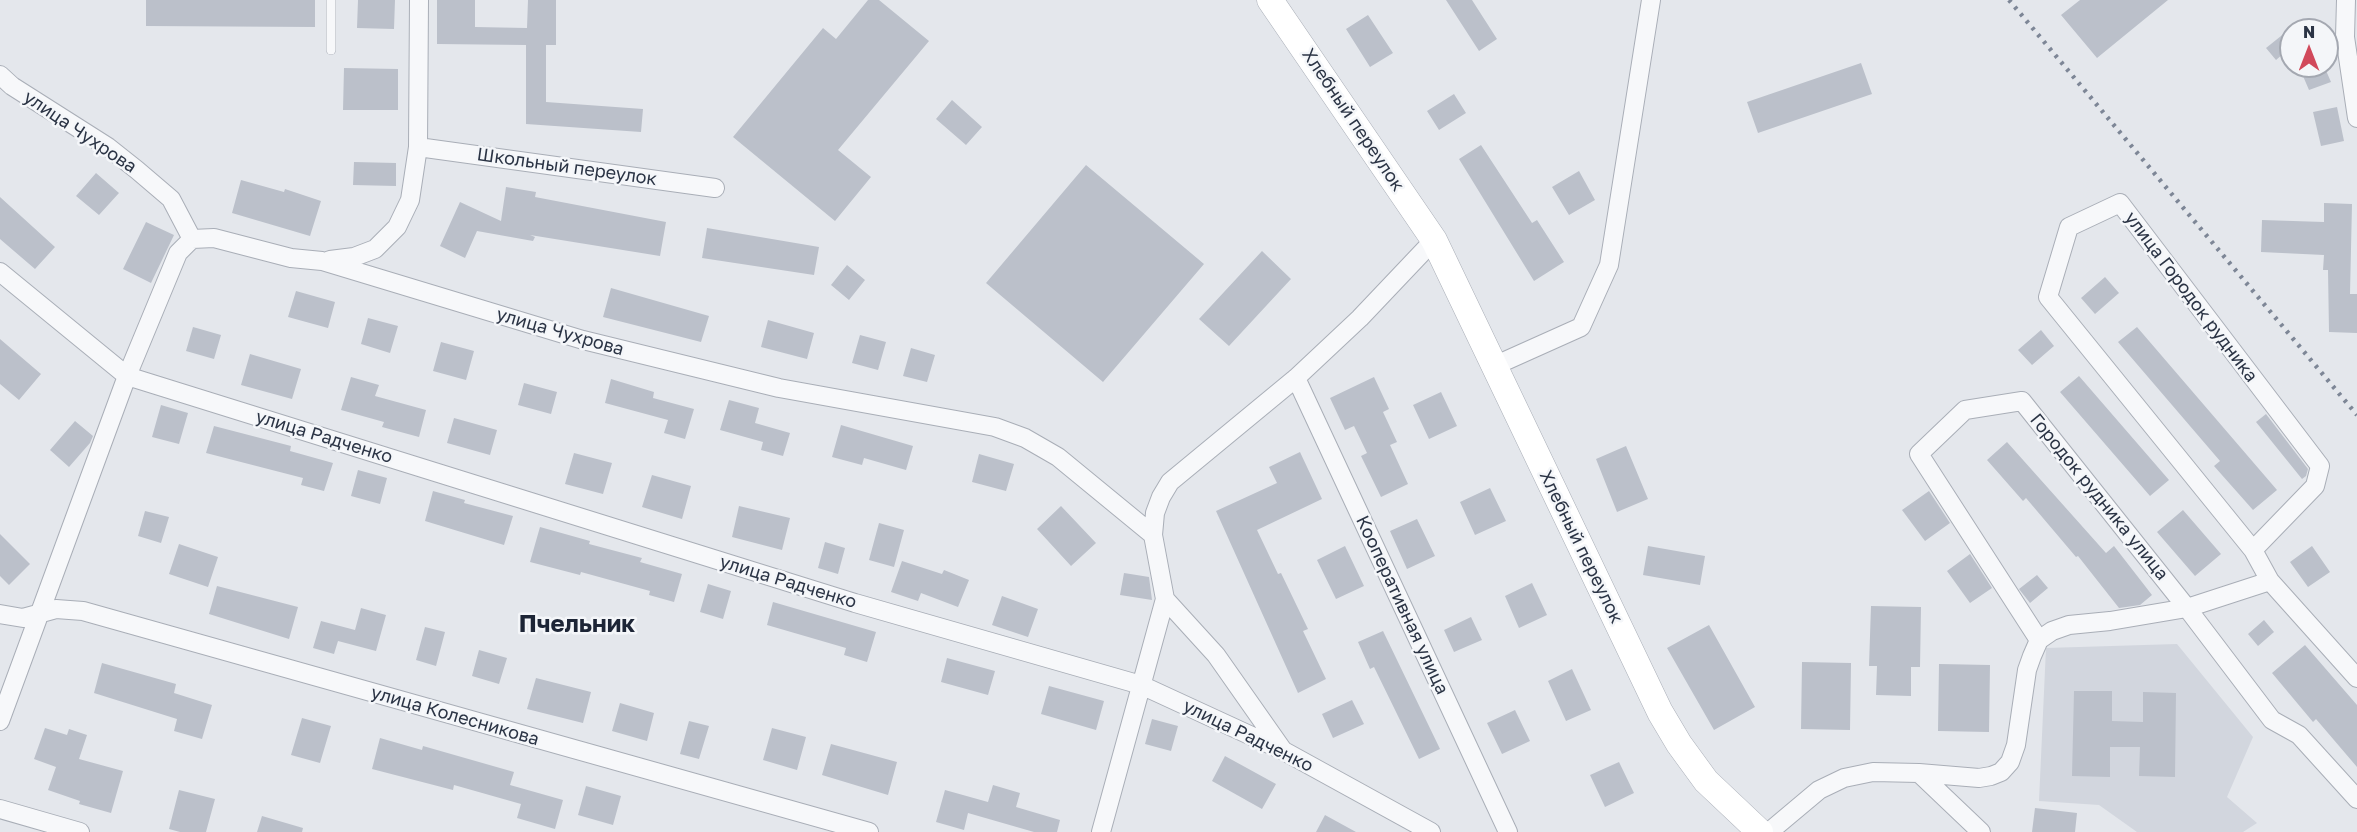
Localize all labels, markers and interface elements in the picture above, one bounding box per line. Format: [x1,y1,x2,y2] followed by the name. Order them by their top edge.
[2279,18,2339,78] north arrow
[2303,22,2315,42] text: N
[1297,45,1409,195] street label: Хлебный переулок
[19,86,141,178] street label: улица Чухрова
[476,144,658,190] street label: Школьный переулок
[2120,208,2262,386] street label: улица Городок рудника
[494,303,626,361] street label: улица Чухрова
[253,406,395,468] street label: улица Радченко
[2025,409,2173,585] street label: Городок рудника улица
[1535,467,1627,627] street label: Хлебный переулок
[1351,512,1453,698] street label: Кооперативная улица
[717,551,859,613] street label: улица Радченко
[519,610,635,638] district label: Пчельник
[368,682,542,750] street label: улица Колесникова
[1179,695,1317,777] street label: улица Радченко

